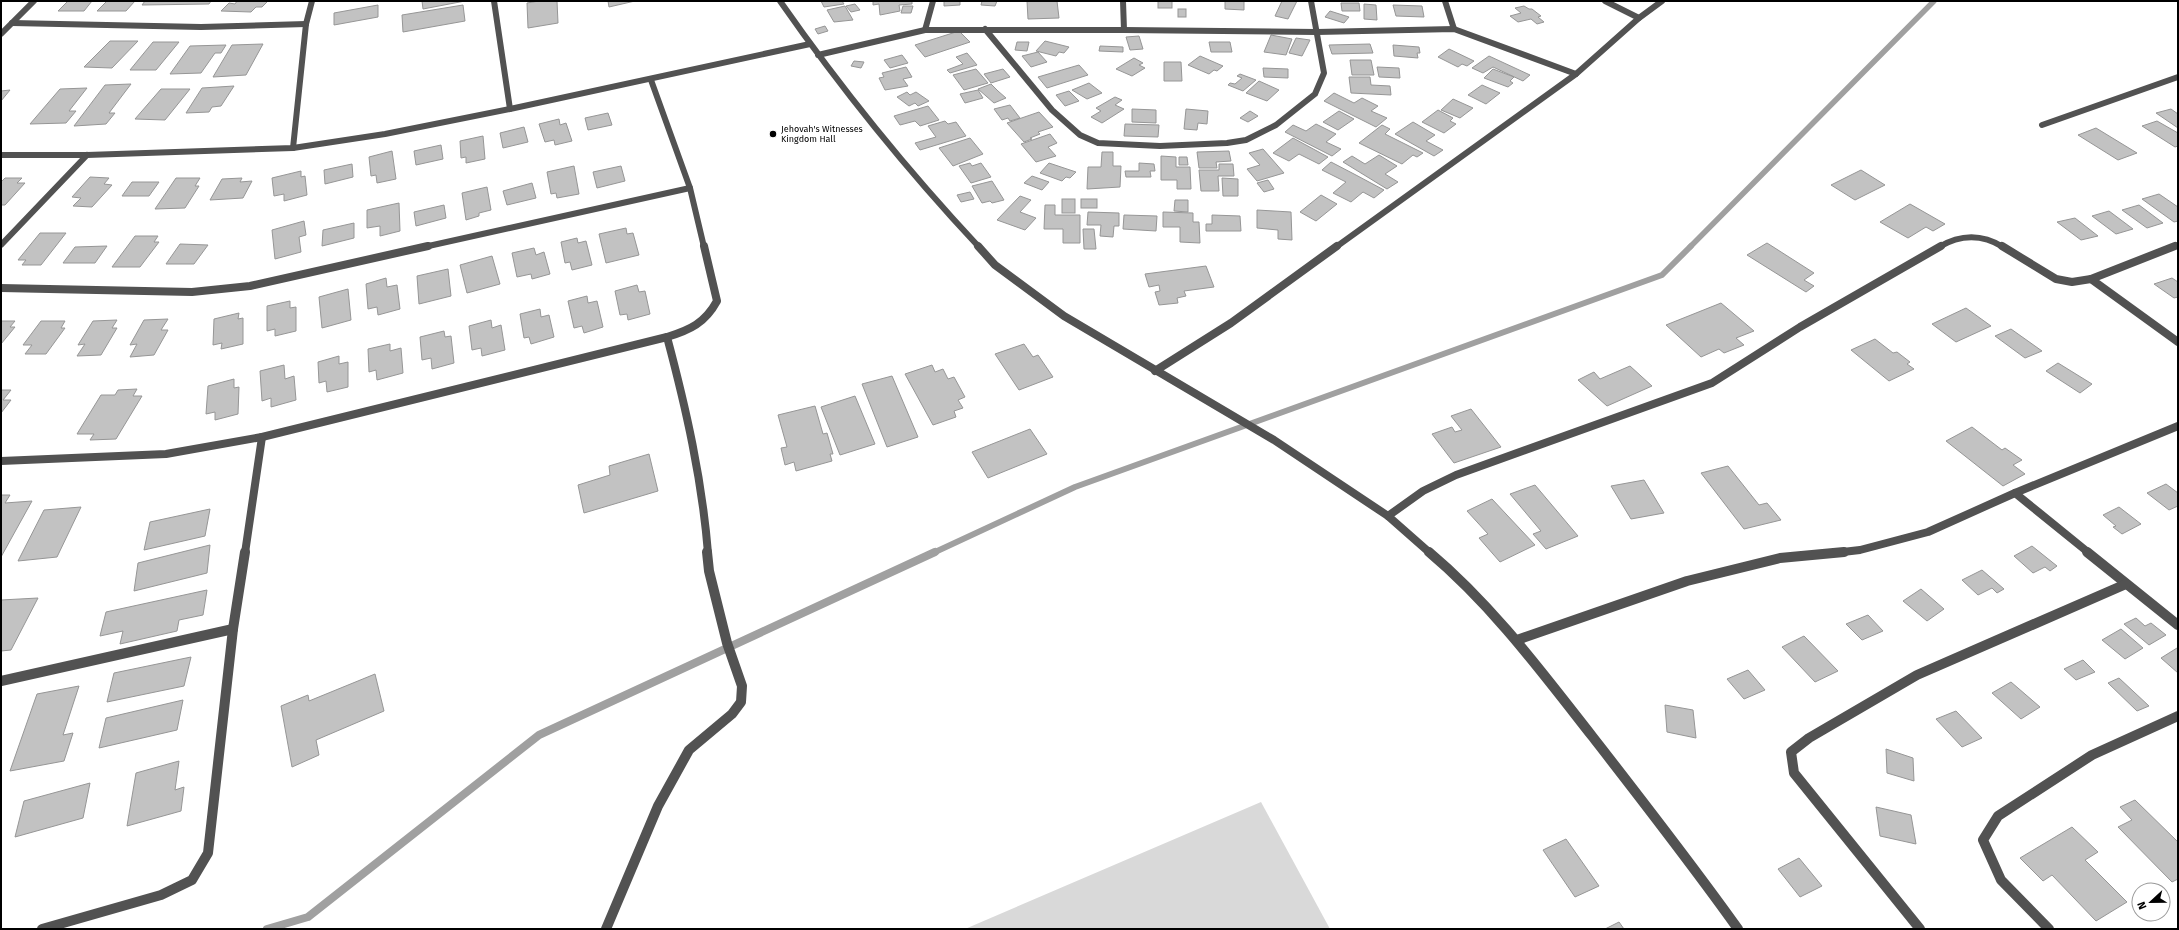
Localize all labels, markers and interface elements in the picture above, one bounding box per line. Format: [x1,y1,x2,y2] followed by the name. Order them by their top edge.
[781,124,863,144] place label: Jehovah's Witnesses Kingdom Hall
[768,129,778,139] marker: Jehovah's Witnesses Kingdom Hall
[2131,882,2171,922] north arrow
[2135,900,2150,911] text: N

